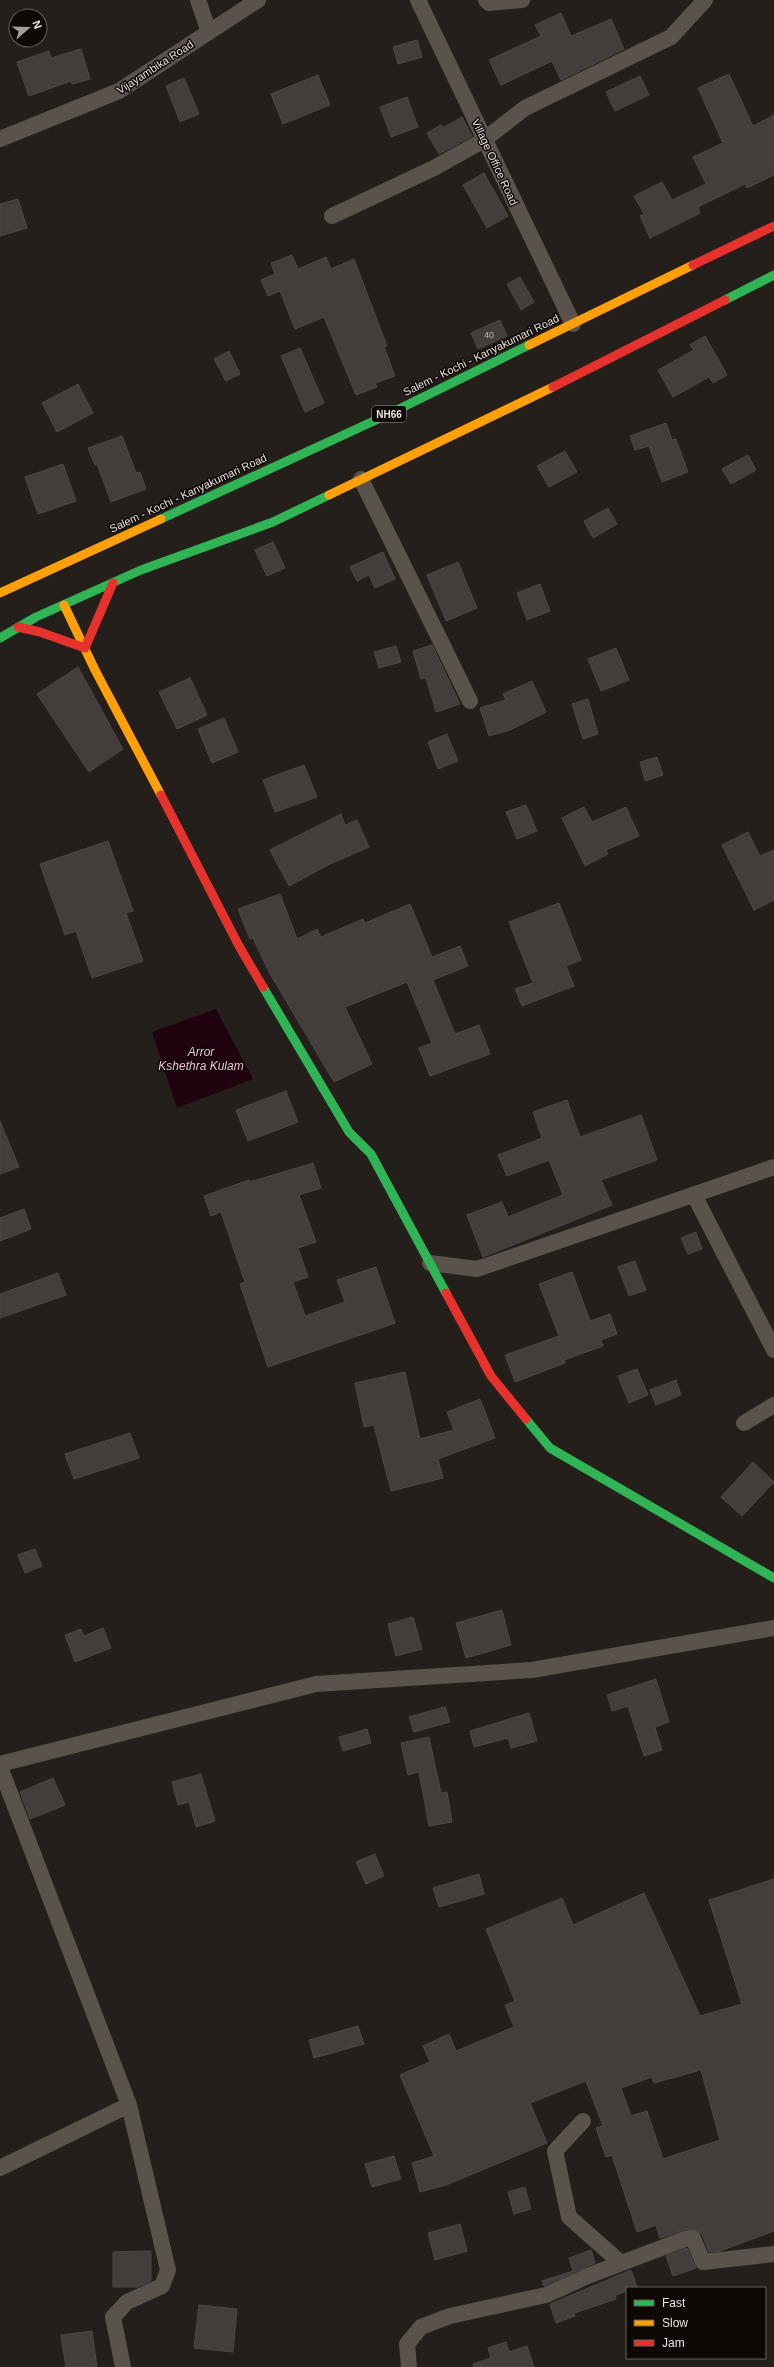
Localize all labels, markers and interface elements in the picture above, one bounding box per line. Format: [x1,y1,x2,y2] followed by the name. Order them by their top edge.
[8,8,48,48] north arrow
[30,19,44,30] text: N
[115,38,195,96] street label: Vijayambika Road
[470,117,520,207] street label: Village Office Road
[401,312,561,398] street label: Salem - Kochi - Kanyakumari Road
[484,330,494,340] house number: 40
[372,406,406,422] road number: NH66
[108,451,268,535] street label: Salem - Kochi - Kanyakumari Road
[158,1045,244,1073] water label: Arror Kshethra Kulam
[626,2287,766,2359] legend
[662,2296,686,2310] text: Fast
[662,2316,688,2330] text: Slow
[662,2336,685,2350] text: Jam

